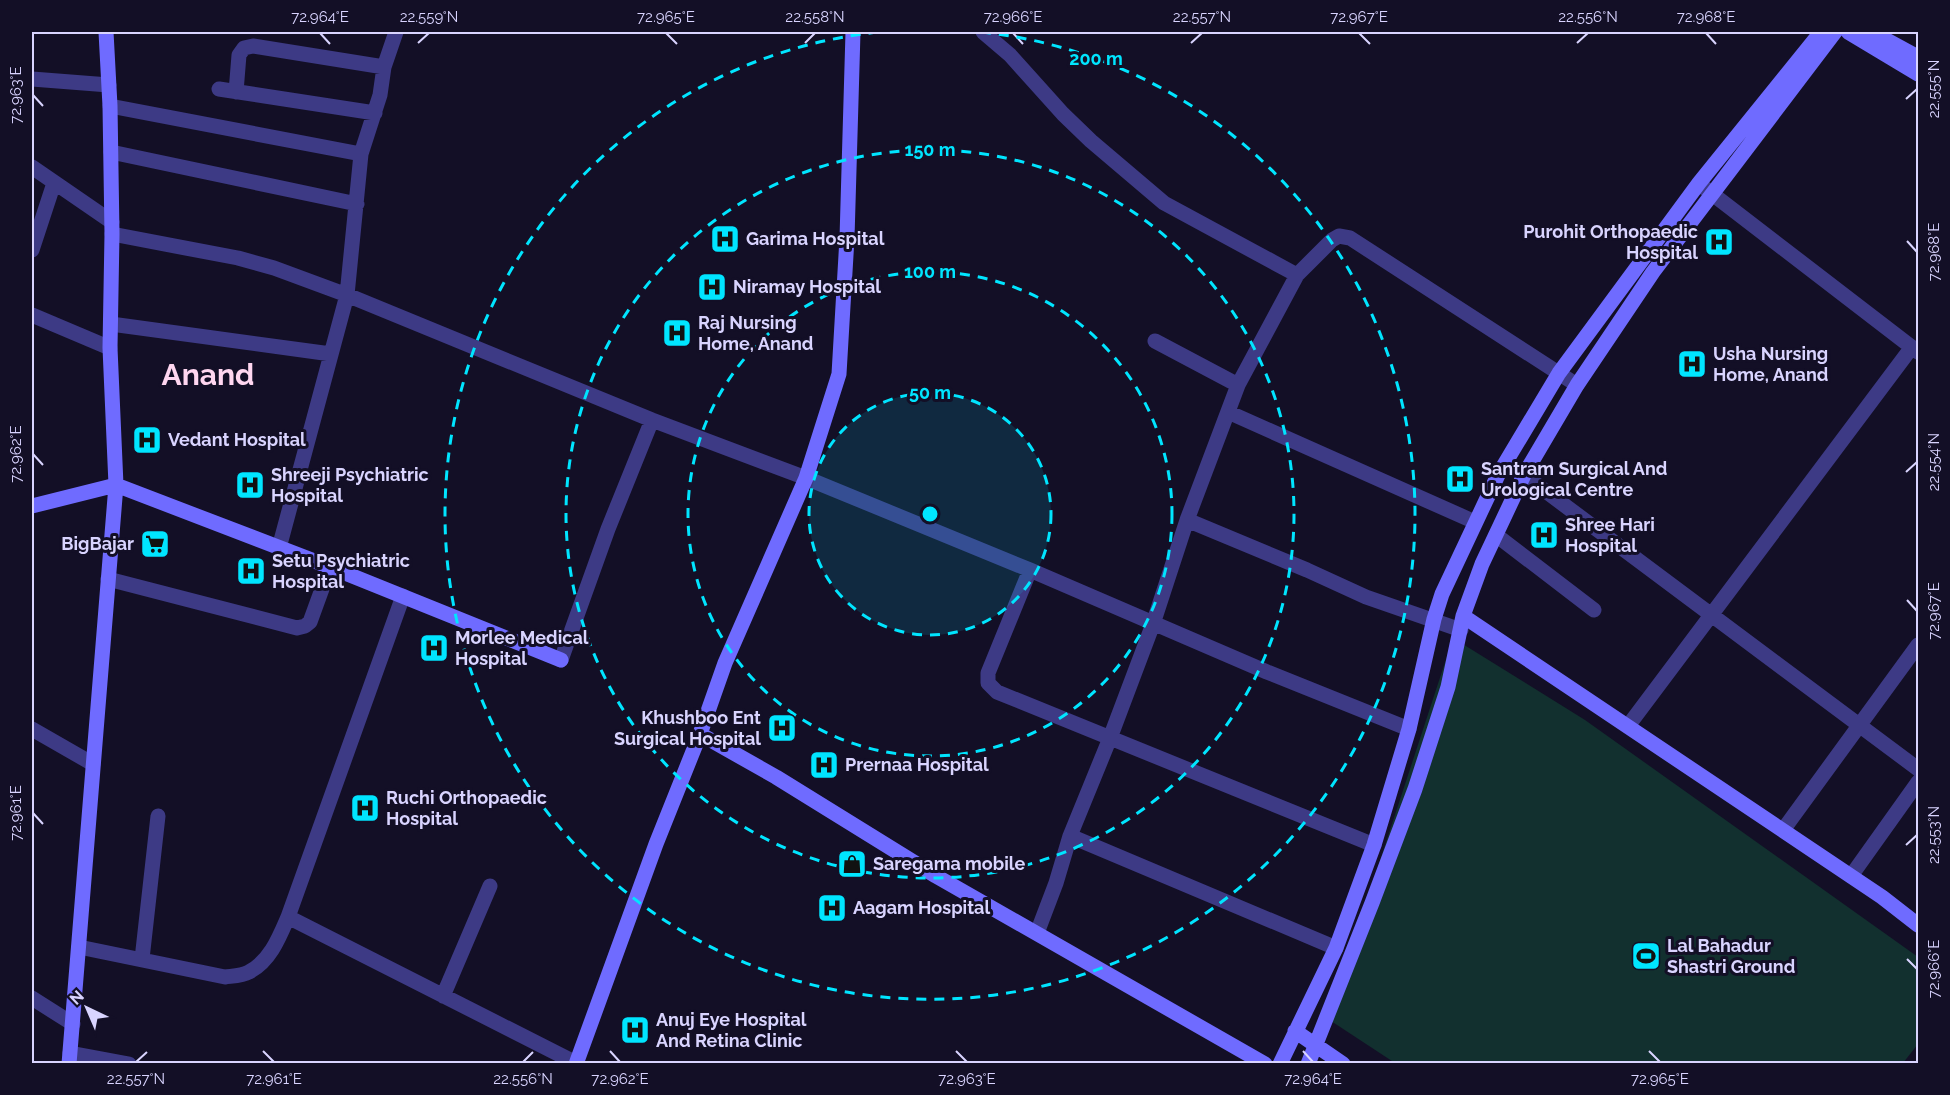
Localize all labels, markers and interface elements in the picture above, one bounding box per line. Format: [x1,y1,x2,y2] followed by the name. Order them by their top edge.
[291,8,349,26] text: 72.964°E
[400,8,458,26] text: 22.559°N
[637,8,695,26] text: 72.965°E
[785,8,845,26] text: 22.558°N
[984,8,1042,26] text: 72.966°E
[1173,8,1231,26] text: 22.557°N
[1330,8,1388,26] text: 72.967°E
[1558,8,1618,26] text: 22.556°N
[1677,8,1735,26] text: 72.968°E
[1069,48,1123,69] text: 200 m
[1925,60,1943,118] text: 22.555°N
[7,66,25,124] text: 72.963°E
[905,139,956,160] text: 150 m
[1523,221,1698,263] place label: Purohit Orthopaedic Hospital
[709,223,741,255] hospital icon: Garima Hospital
[1925,223,1943,281] text: 72.968°E
[1703,226,1735,258] hospital icon: Purohit Orthopaedic Hospital
[746,228,885,249] place label: Garima Hospital
[904,261,956,282] text: 100 m
[696,271,728,303] hospital icon: Niramay Hospital
[733,276,881,297] place label: Niramay Hospital
[698,312,813,354] place label: Raj Nursing Home, Anand
[661,317,693,349] hospital icon: Raj Nursing Home, Anand
[1713,343,1828,385] place label: Usha Nursing Home, Anand
[1676,348,1708,380] hospital icon: Usha Nursing Home, Anand
[162,357,254,392] district label: Anand
[909,382,951,403] text: 50 m
[131,424,163,456] hospital icon: Vedant Hospital
[7,425,25,483] text: 72.962°E
[168,429,306,450] place label: Vedant Hospital
[1925,433,1943,491] text: 22.554°N
[1481,458,1667,500] place label: Santram Surgical And Urological Centre
[1444,463,1476,495] hospital icon: Santram Surgical And Urological Centre
[271,464,429,506] place label: Shreeji Psychiatric Hospital
[234,469,266,501] hospital icon: Shreeji Psychiatric Hospital
[920,504,940,524] centre of rings
[1565,514,1655,556] place label: Shree Hari Hospital
[1528,519,1560,551] hospital icon: Shree Hari Hospital
[139,528,171,560] supermarket icon: BigBajar
[61,533,134,554] place label: BigBajar
[272,550,410,592] place label: Setu Psychiatric Hospital
[235,555,267,587] hospital icon: Setu Psychiatric Hospital
[1925,582,1943,640] text: 72.967°E
[455,627,589,669] place label: Morlee Medical Hospital
[418,632,450,664] hospital icon: Morlee Medical Hospital
[614,707,761,749] place label: Khushboo Ent Surgical Hospital
[766,712,798,744] hospital icon: Khushboo Ent Surgical Hospital
[808,749,840,781] hospital icon: Prernaa Hospital
[845,754,989,775] place label: Prernaa Hospital
[7,785,25,841] text: 72.961°E
[386,787,547,829] place label: Ruchi Orthopaedic Hospital
[349,792,381,824] hospital icon: Ruchi Orthopaedic Hospital
[1925,806,1943,864] text: 22.553°N
[836,848,868,880] shop icon: Saregama mobile
[873,853,1025,874] place label: Saregama mobile
[816,892,848,924] hospital icon: Aagam Hospital
[853,897,990,918] place label: Aagam Hospital
[1667,935,1795,977] place label: Lal Bahadur Shastri Ground
[1630,940,1662,972] sports icon: Lal Bahadur Shastri Ground
[1925,940,1943,998] text: 72.966°E
[57,978,117,1038] north arrow
[66,986,88,1009] text: N
[656,1009,807,1051] place label: Anuj Eye Hospital And Retina Clinic
[619,1014,651,1046] hospital icon: Anuj Eye Hospital And Retina Clinic
[107,1070,165,1088] text: 22.557°N
[246,1070,302,1088] text: 72.961°E
[493,1070,553,1088] text: 22.556°N
[591,1070,649,1088] text: 72.962°E
[938,1070,996,1088] text: 72.963°E
[1284,1070,1342,1088] text: 72.964°E
[1631,1070,1689,1088] text: 72.965°E

